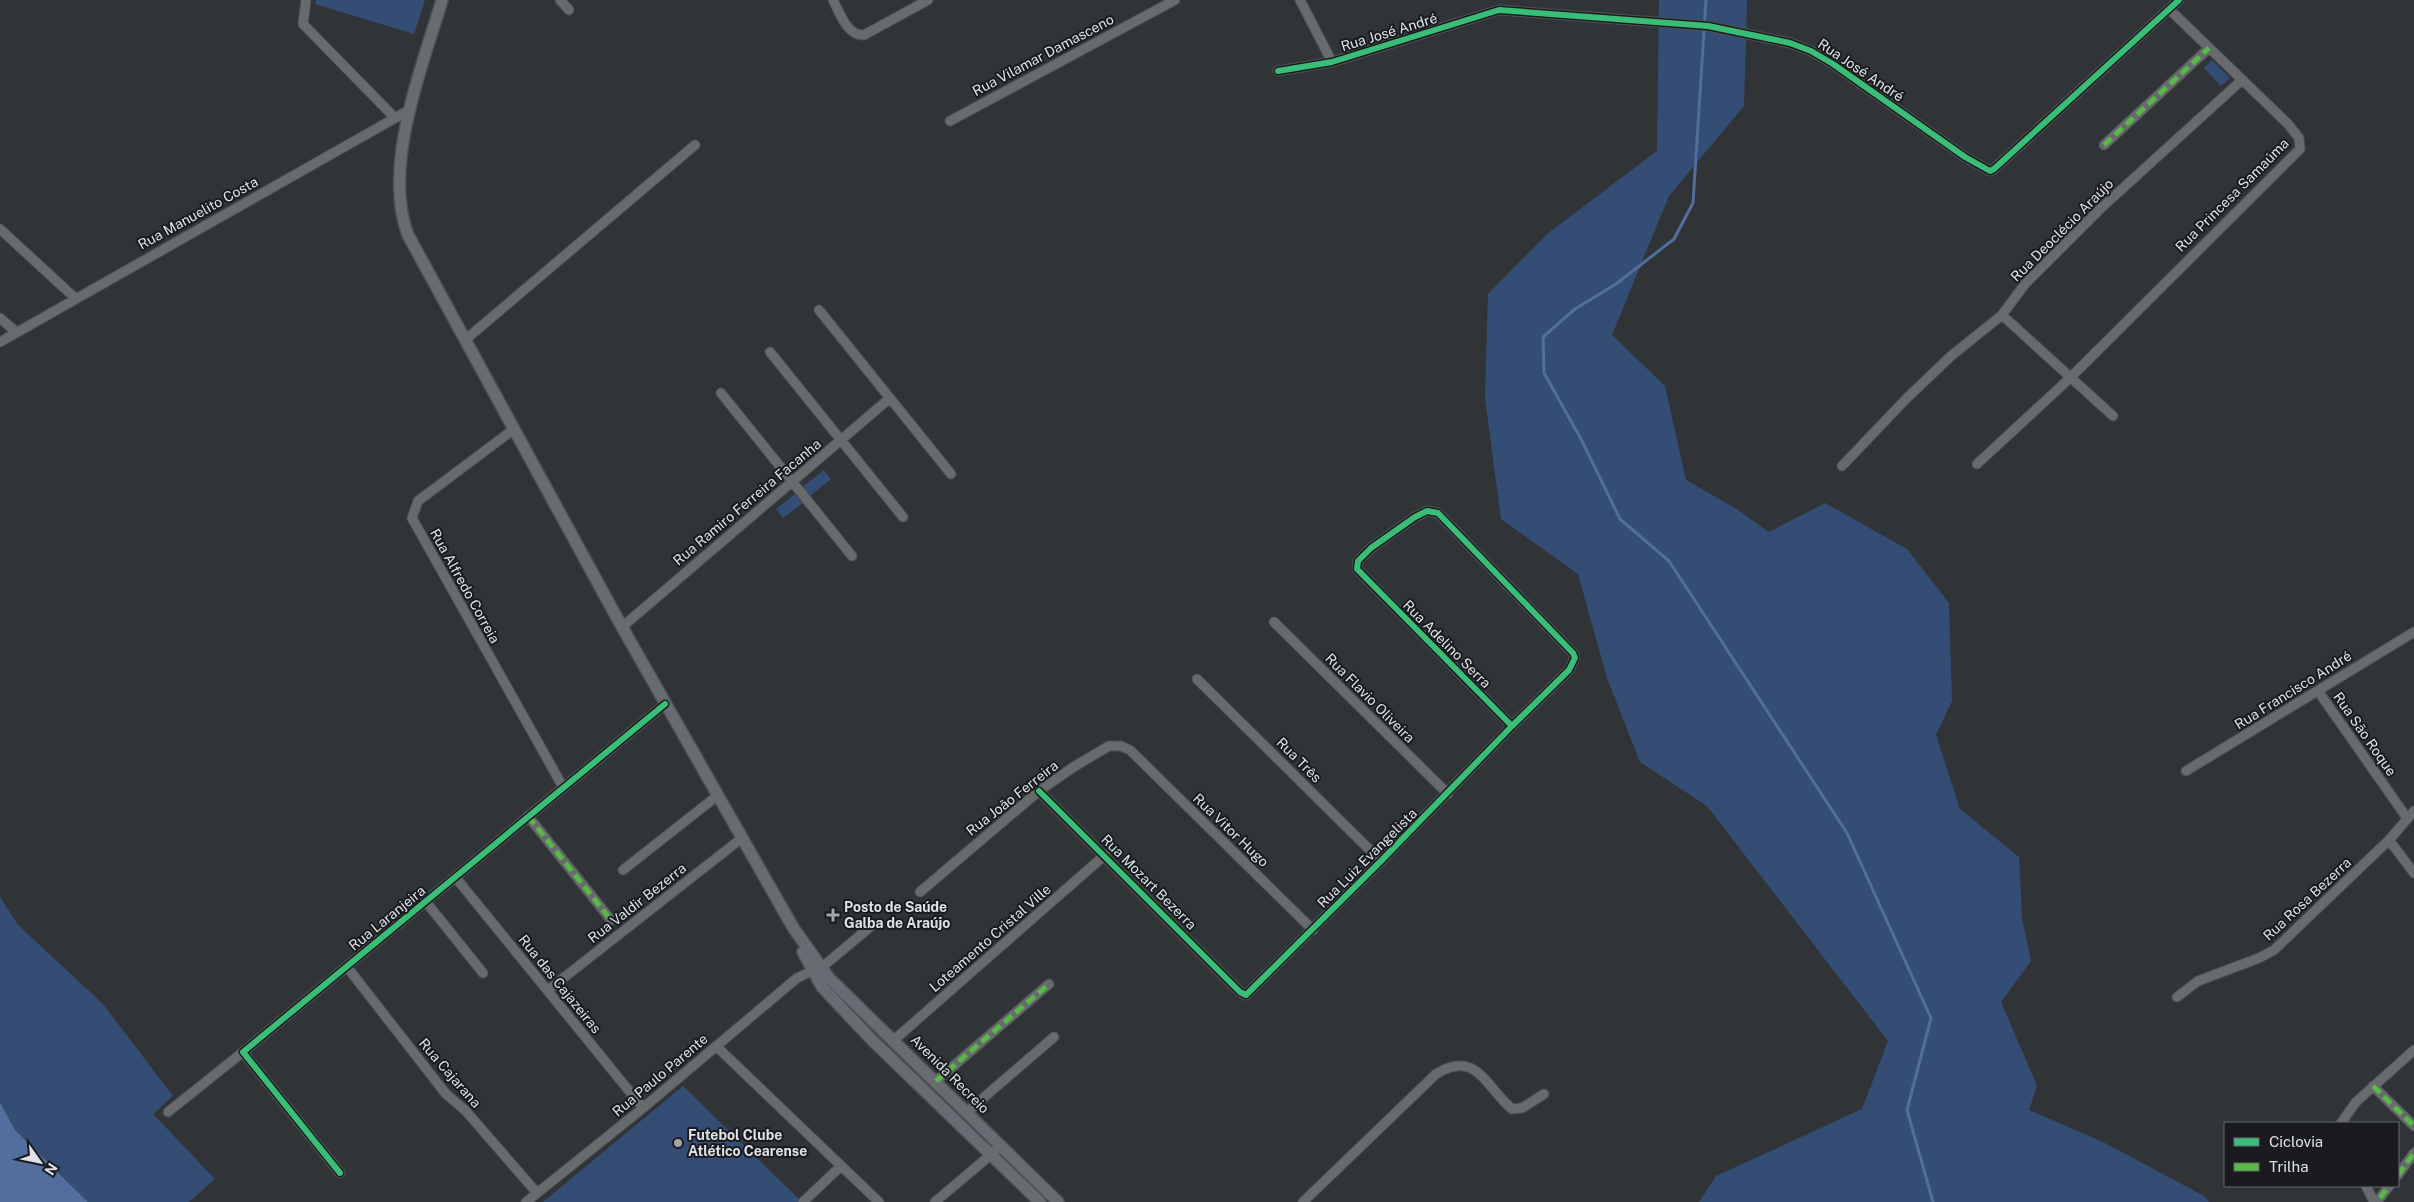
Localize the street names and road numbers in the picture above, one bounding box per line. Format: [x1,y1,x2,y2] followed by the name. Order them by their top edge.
[1339,10,1439,54] street label: Rua José André
[970,11,1116,99] street label: Rua Vilamar Damasceno
[1815,35,1907,105] street label: Rua José André
[2172,135,2292,255] street label: Rua Princesa Samaúma
[135,173,261,253] street label: Rua Manuelito Costa
[2007,175,2117,285] street label: Rua Deoclécio Araújo
[670,436,824,568] street label: Rua Ramiro Ferreira Facanha
[427,526,503,646] street label: Rua Alfredo Correia
[1400,597,1494,691] street label: Rua Adelino Serra
[2232,648,2354,732] street label: Rua Francisco André
[1322,650,1418,746] street label: Rua Flavio Oliveira
[2330,689,2400,779] street label: Rua São Roque
[1273,734,1325,786] street label: Rua Três
[963,757,1061,839] street label: Rua João Ferreira
[1190,790,1272,870] street label: Rua Vitor Hugo
[1314,805,1420,911] street label: Rua Luiz Evangelista
[1098,831,1200,933] street label: Rua Mozart Bezerra
[2260,854,2354,944] street label: Rua Rosa Bezerra
[585,860,689,946] street label: Rua Valdir Bezerra
[926,881,1054,995] street label: Loteamento Cristal Ville
[346,882,428,954] street label: Rua Laranjeira
[515,932,605,1036] street label: Rua das Cajazeiras
[609,1031,711,1119] street label: Rua Paulo Parente
[907,1031,993,1117] street label: Avenida Recreio
[416,1035,484,1111] street label: Rua Cajarana

